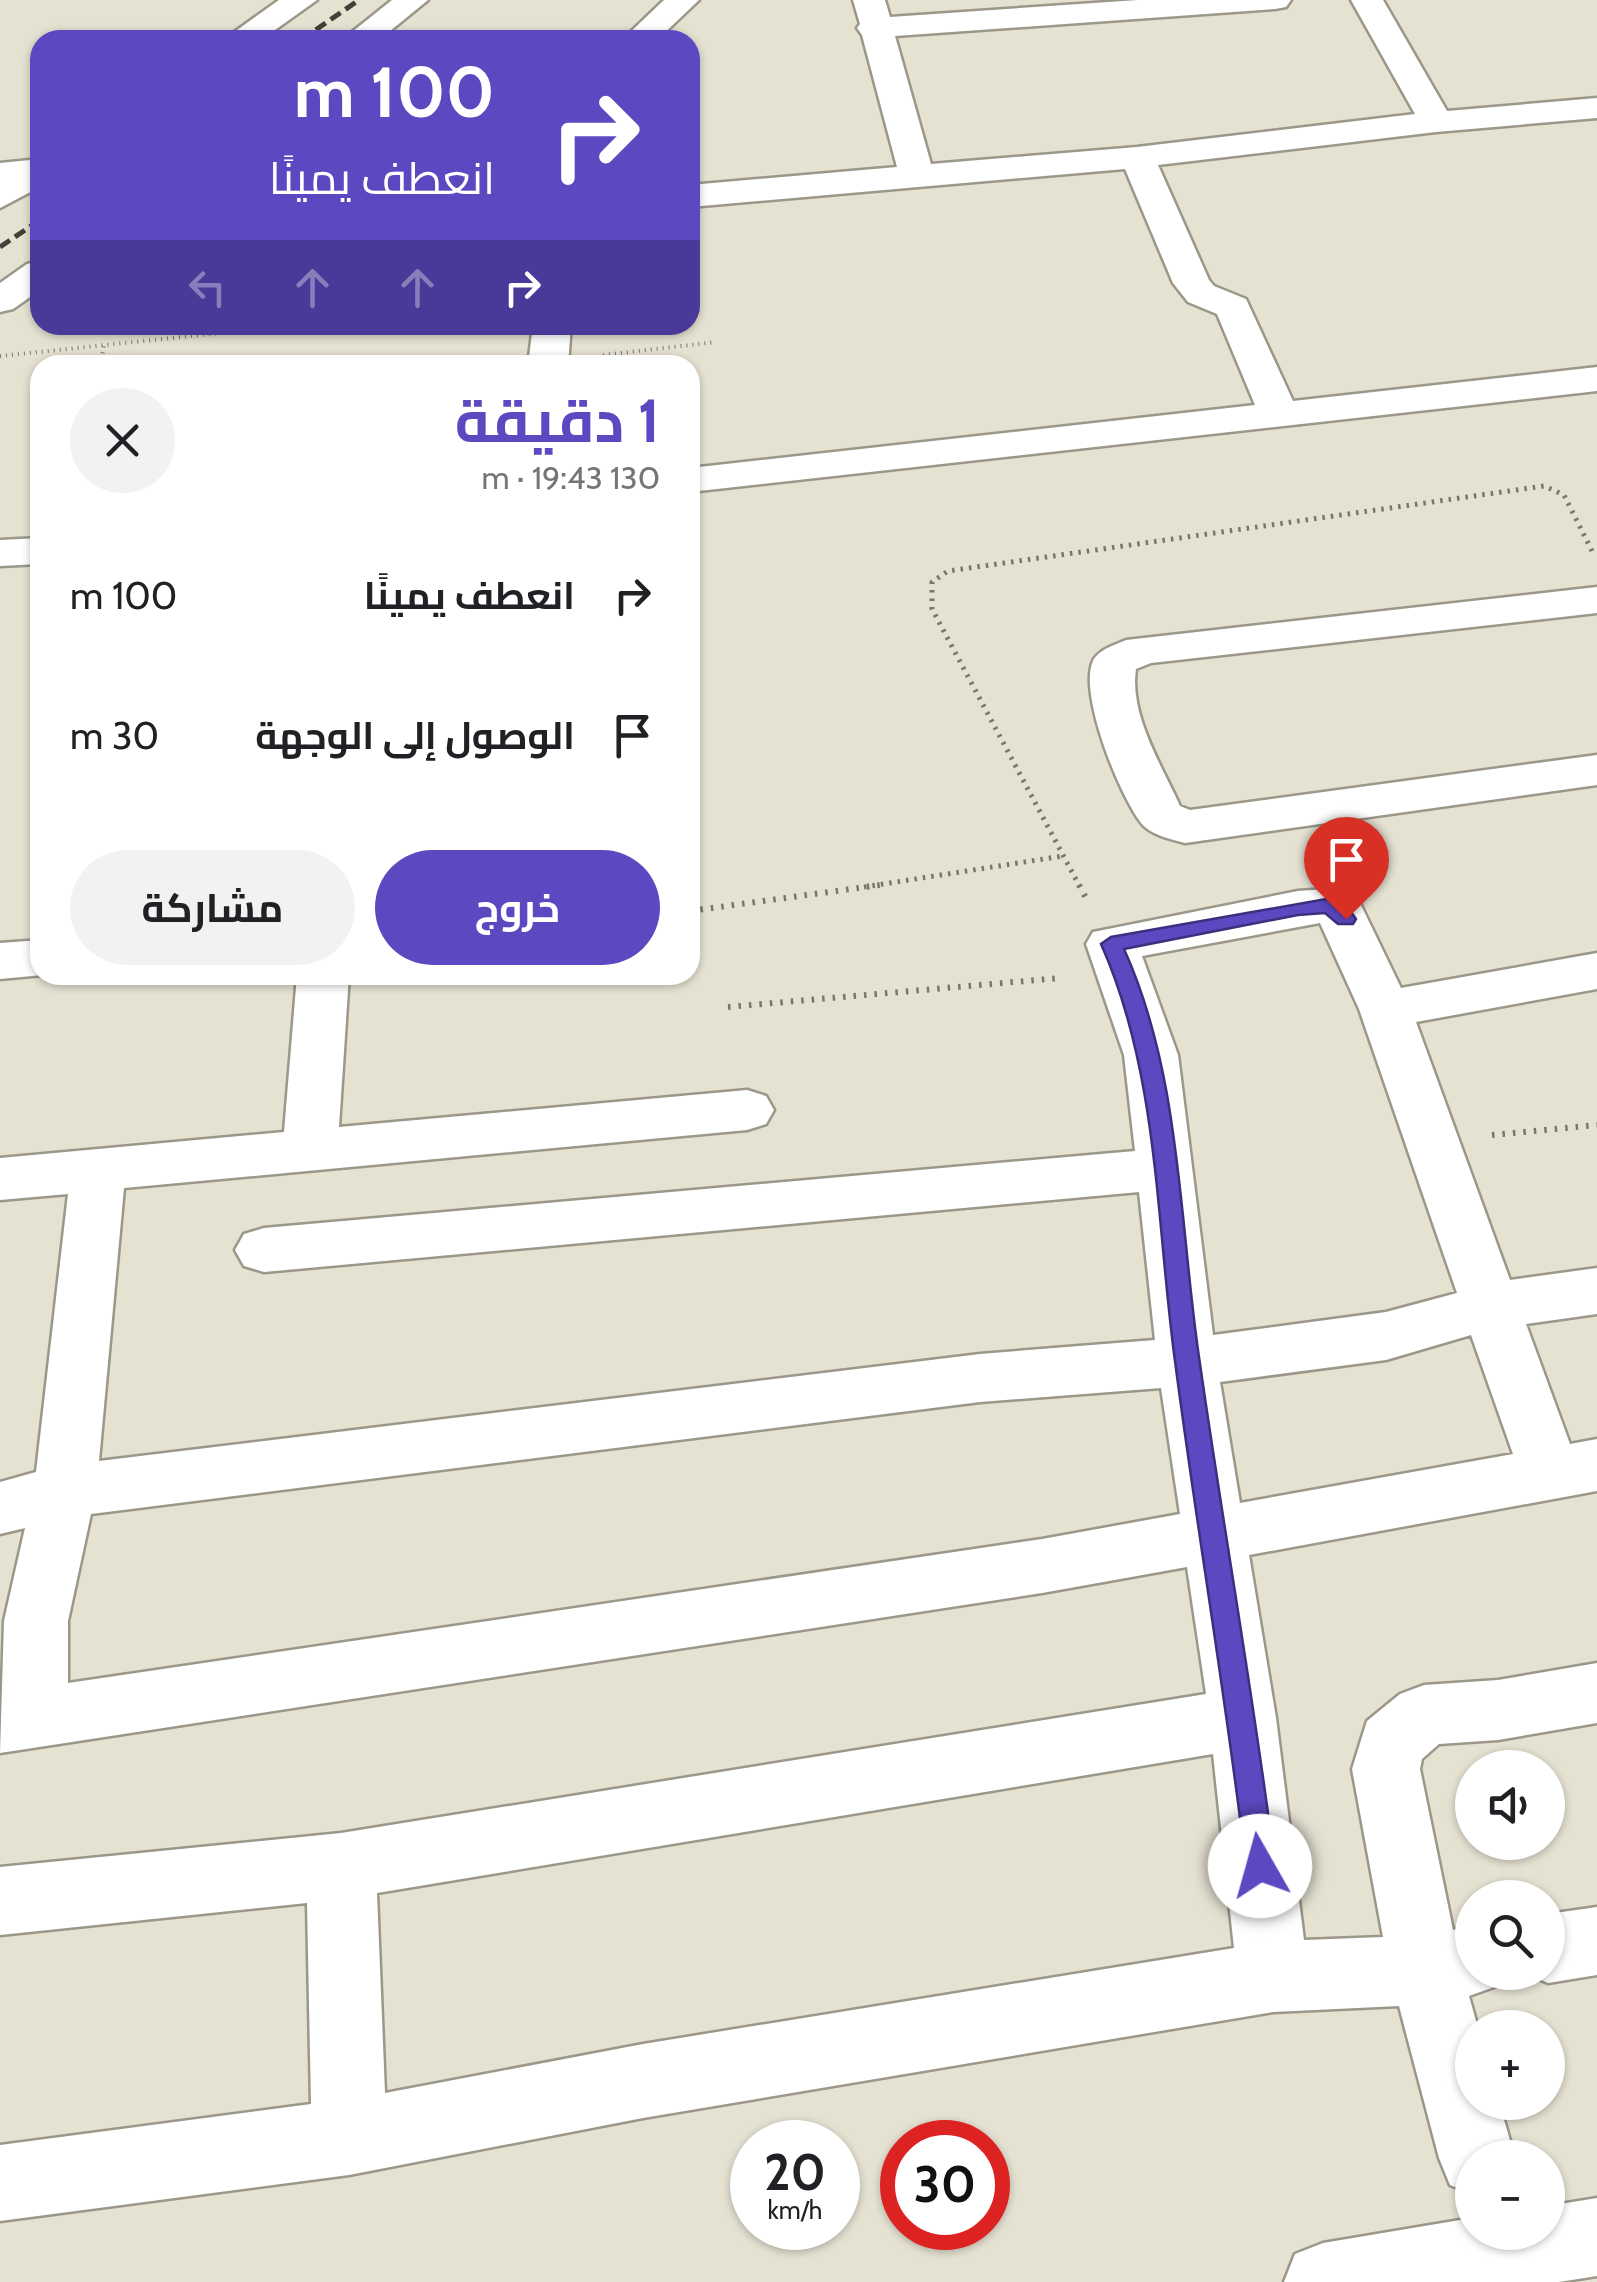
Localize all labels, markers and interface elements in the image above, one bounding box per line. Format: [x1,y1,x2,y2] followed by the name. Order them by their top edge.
[294,49,495,135] text: 100 m
[530,70,660,200] icon: right
[269,151,495,205] text: انعطف يمينًا
[180,260,235,315] icon: left
[285,260,340,315] icon: ahead
[390,260,445,315] icon: ahead
[495,260,550,315] icon: right
[455,384,660,457] text: 1 دقيقة
[70,388,175,493] button: close
[482,458,660,497] text: 130 m · 19:43
[605,568,660,623] icon: right
[70,572,177,619] text: 100 m
[364,572,575,619] text: انعطف يمينًا
[605,708,660,763] icon: arrive
[70,712,159,759] text: 30 m
[255,712,575,759] text: الوصول إلى الوجهة
[1304,817,1389,920] pin
[1319,832,1374,887] icon: arrive
[70,850,355,965] button: مشاركة
[375,850,660,965] button: خروج
[1455,1750,1565,2250] map controls
[1455,1750,1565,1860] button: sound
[1208,1814,1312,1918] position arrow
[1455,1880,1565,1990] button: search
[1455,2010,1565,2120] button: +
[880,2120,1010,2250] speed limit sign: 30
[1455,2140,1565,2250] button: −
[764,2142,826,2203] text: 20
[768,2195,822,2225] text: km/h

